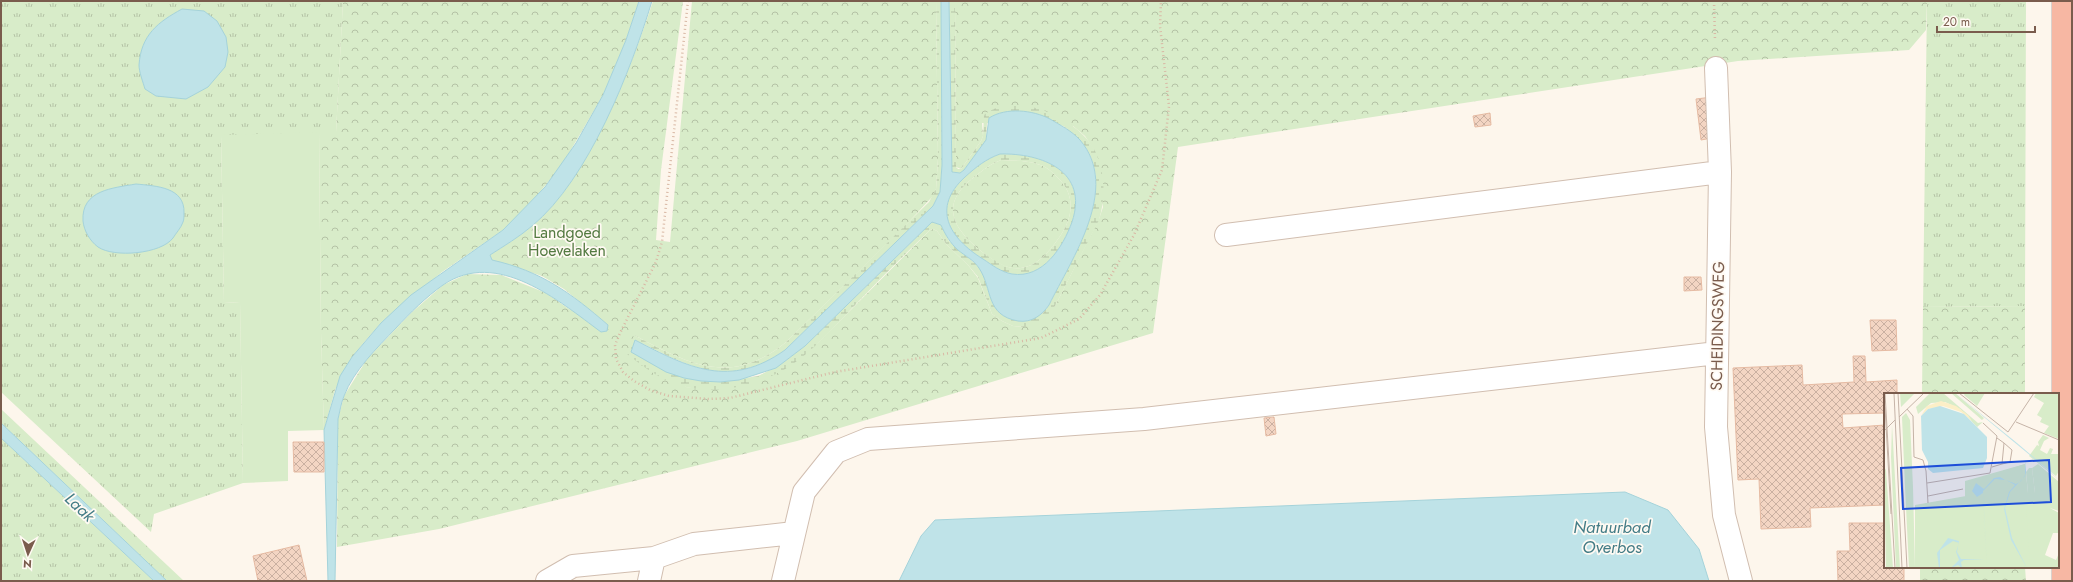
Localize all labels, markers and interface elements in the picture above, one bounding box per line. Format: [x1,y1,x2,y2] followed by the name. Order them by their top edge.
[1937,8,2035,34] scale bar
[1943,13,1970,31] text: 20 m
[528,221,606,262] park label: Landgoed Hoevelaken
[1705,261,1730,391] street label: SCHEIDINGSWEG
[1884,393,2059,568] inset map
[60,487,101,528] water label: Laak
[1573,515,1652,559] water label: Natuurbad Overbos
[8,534,48,574] north arrow
[23,556,32,572] text: N

